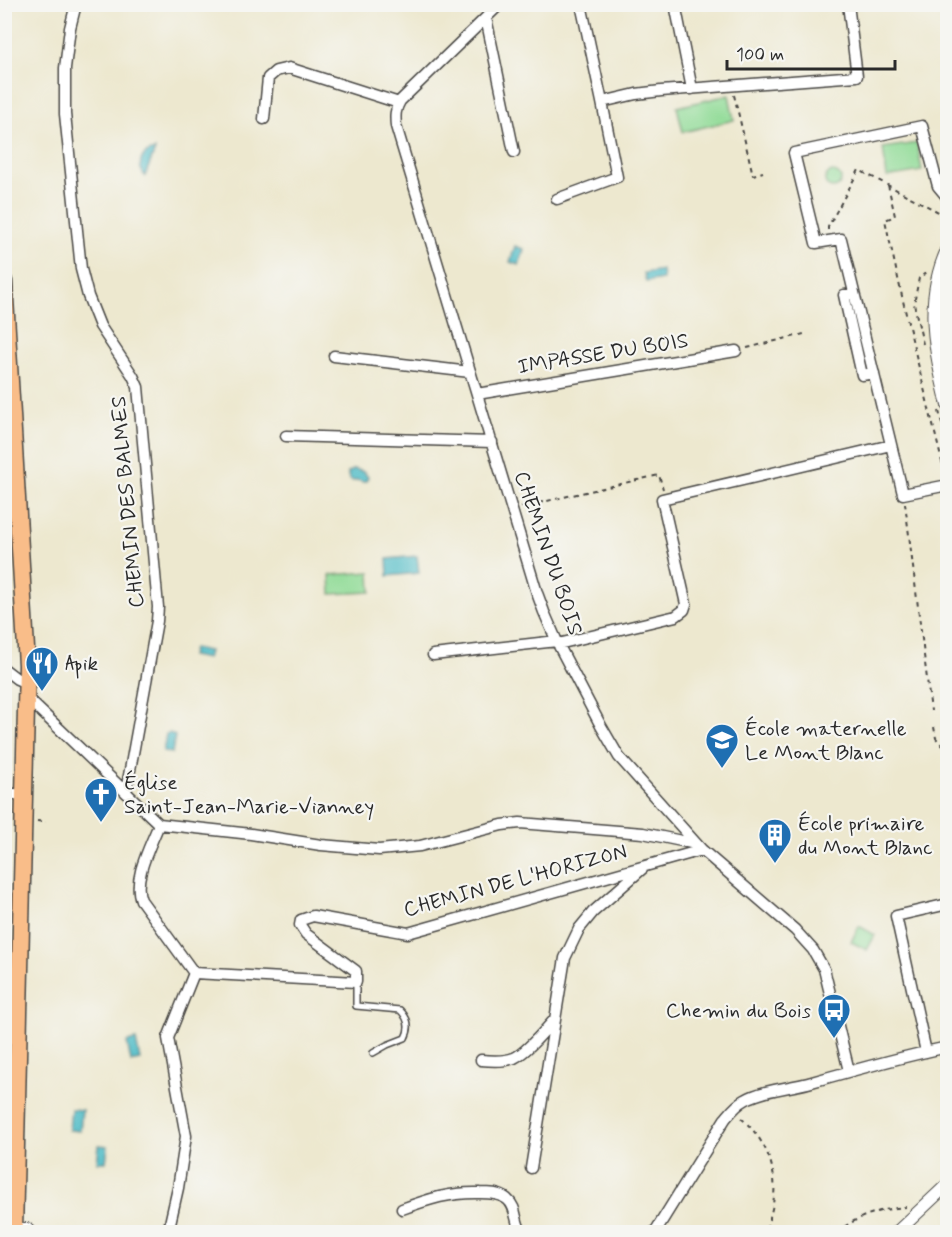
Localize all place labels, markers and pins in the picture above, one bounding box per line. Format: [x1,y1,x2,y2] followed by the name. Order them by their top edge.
[24,645,60,692] restaurant icon: Apik
[65,650,98,679] place label: Apik
[745,715,907,767] place label: École maternelle Le Mont Blanc
[704,722,740,769] school or university icon: École maternelle Le Mont Blanc
[124,769,374,821] place label: Église Saint-Jean-Marie-Vianney
[83,776,119,823] church icon: Église Saint-Jean-Marie-Vianney
[798,810,933,862] place label: École primaire du Mont Blanc
[757,817,793,864] building icon: École primaire du Mont Blanc
[816,992,852,1039] bus stop icon: Chemin du Bois
[666,997,811,1025] place label: Chemin du Bois

